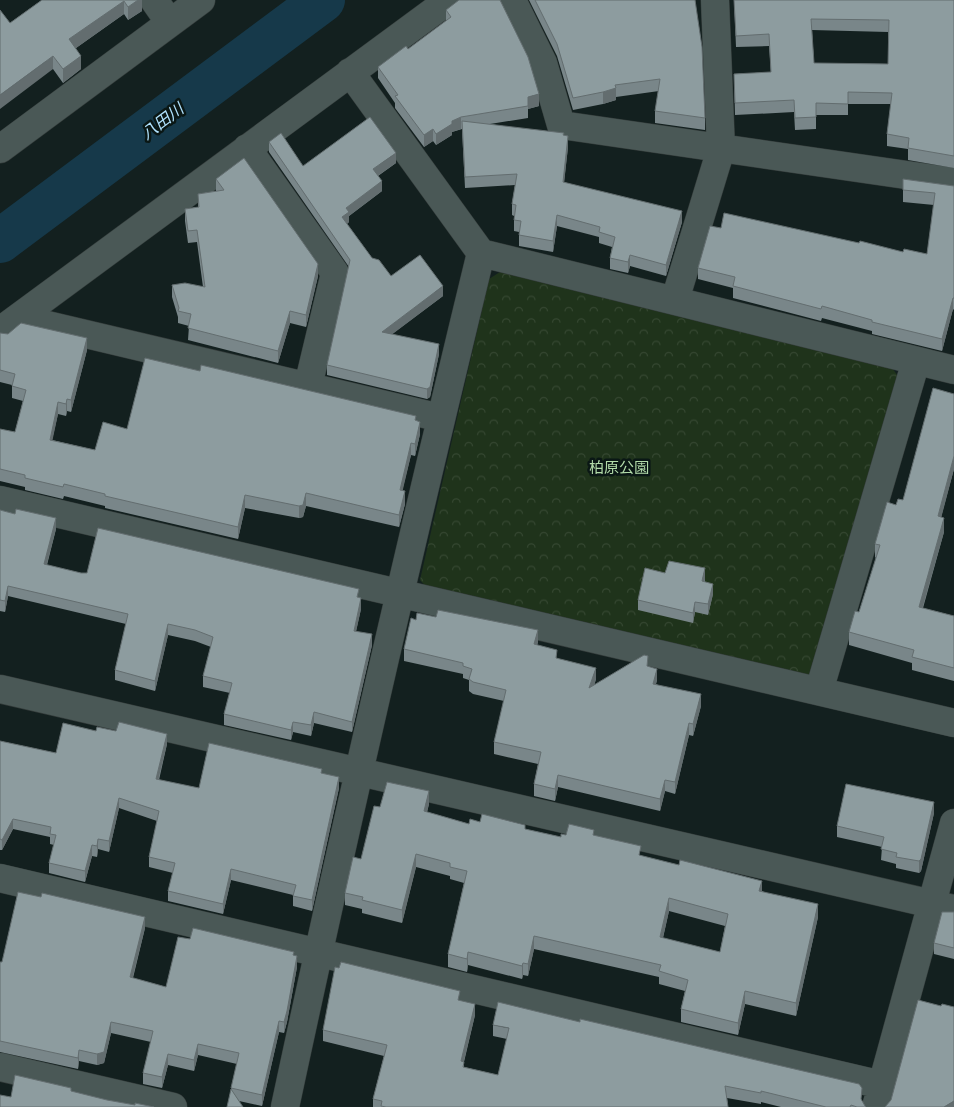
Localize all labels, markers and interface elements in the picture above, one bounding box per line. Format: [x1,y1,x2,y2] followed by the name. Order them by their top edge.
[137,98,189,143] water label: 八田川
[589,458,649,477] park label: 柏原公園

